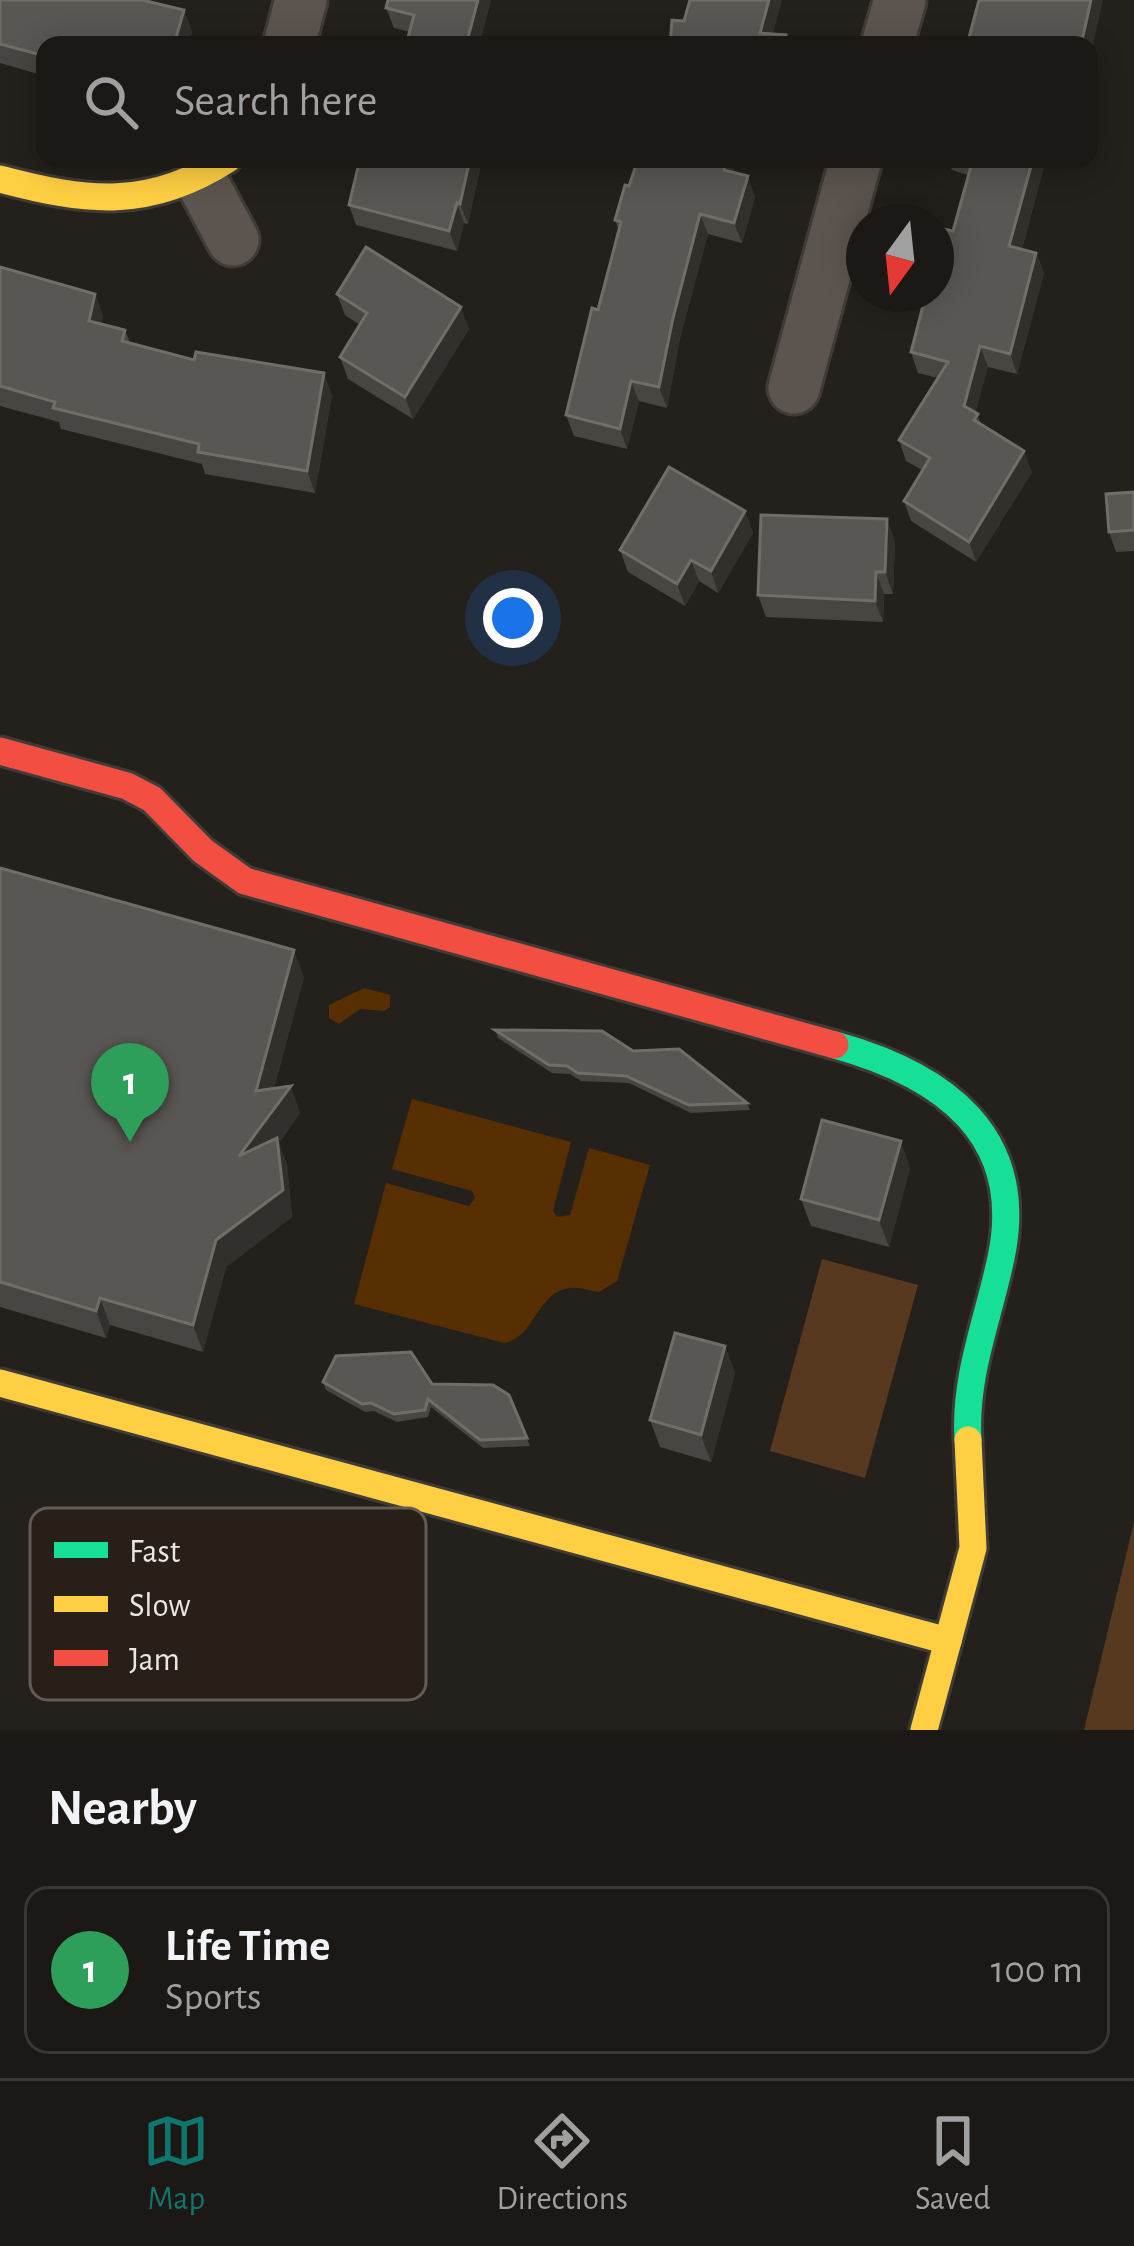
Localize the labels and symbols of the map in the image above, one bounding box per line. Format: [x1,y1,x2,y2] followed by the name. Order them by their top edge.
[846,204,954,312] north arrow
[483,588,543,648] your location
[91,1043,169,1142] pin: 1
[30,1508,426,1700] legend
[129,1536,181,1569] text: Fast
[129,1590,190,1623] text: Slow
[129,1644,180,1677] text: Jam

